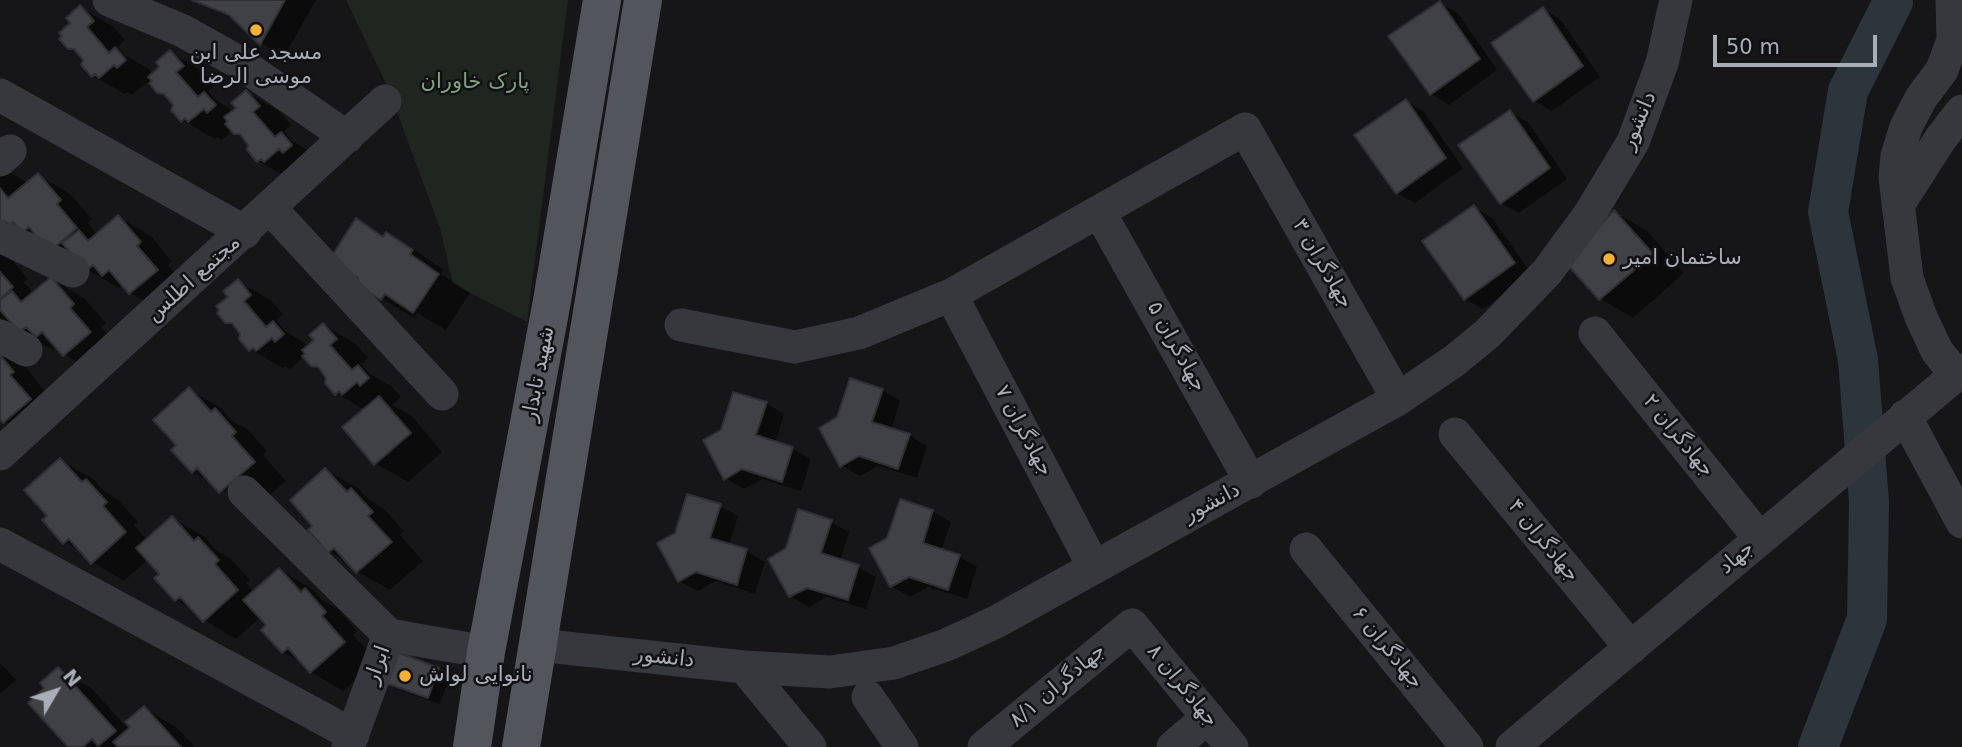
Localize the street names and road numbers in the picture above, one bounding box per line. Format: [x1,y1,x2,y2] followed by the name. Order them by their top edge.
[1616,88,1662,154] street label: دانشور
[1286,215,1358,313] street label: جهادگران ۳
[142,230,246,328] street label: مجتمع اطلس
[1141,298,1211,396] street label: جهادگران ۵
[517,324,561,424] street label: شهید تابدار
[989,381,1057,481] street label: جهادگران ۷
[1637,390,1719,482] street label: جهادگران ۲
[1179,478,1245,528] street label: دانشور
[1502,495,1584,587] street label: جهادگران ۴
[1714,536,1760,580] street label: جهاد
[1346,602,1428,694] street label: جهادگران ۶
[1005,639,1111,733] street label: جهادگران ۸/۱
[1141,640,1223,732] street label: جهادگران ۸
[359,642,397,688] street label: ابرار
[632,642,696,674] street label: دانشور

